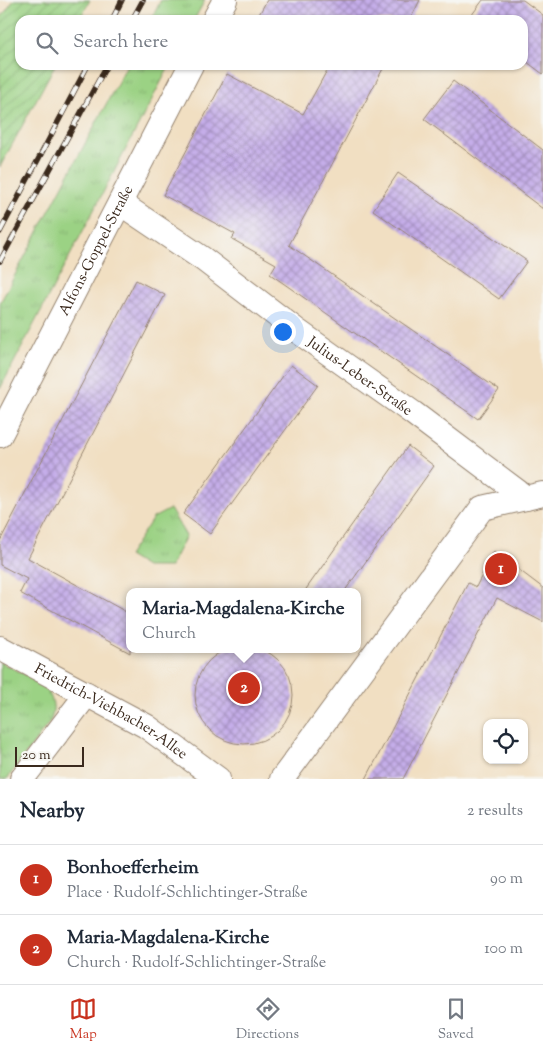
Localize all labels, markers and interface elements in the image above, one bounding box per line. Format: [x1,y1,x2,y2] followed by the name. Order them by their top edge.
[15,15,528,70] search box
[33,29,61,57] icon: search
[73,29,168,56] text: Search here
[54,182,139,320] street label: Alfons-Goppel-Straße
[270,319,296,345] your location
[302,332,416,421] street label: Julius-Leber-Straße
[485,550,517,588] pin: 1
[126,588,361,653] popup
[142,596,345,623] text: Maria-Magdalena-Kirche
[142,623,196,646] text: Church
[30,659,191,765] street label: Friedrich-Viehbacher-Allee
[228,669,260,707] pin: 2
[483,719,528,764] map controls
[483,719,528,764] button: locate
[15,744,84,767] scale bar
[22,746,51,766] text: 20 m
[20,797,85,827] text: Nearby
[467,800,523,823] text: 2 results
[67,855,199,882] text: Bonhoefferheim
[33,868,39,891] text: 1
[490,868,523,891] text: 90 m
[67,882,308,905] text: Place · Rudolf-Schlichtinger-Straße
[67,925,269,952] text: Maria-Magdalena-Kirche
[32,938,40,961] text: 2
[484,938,523,961] text: 100 m
[67,952,326,975] text: Church · Rudolf-Schlichtinger-Straße
[69,995,97,1045] tab: Map
[236,995,299,1045] tab: Directions
[438,995,474,1045] tab: Saved

